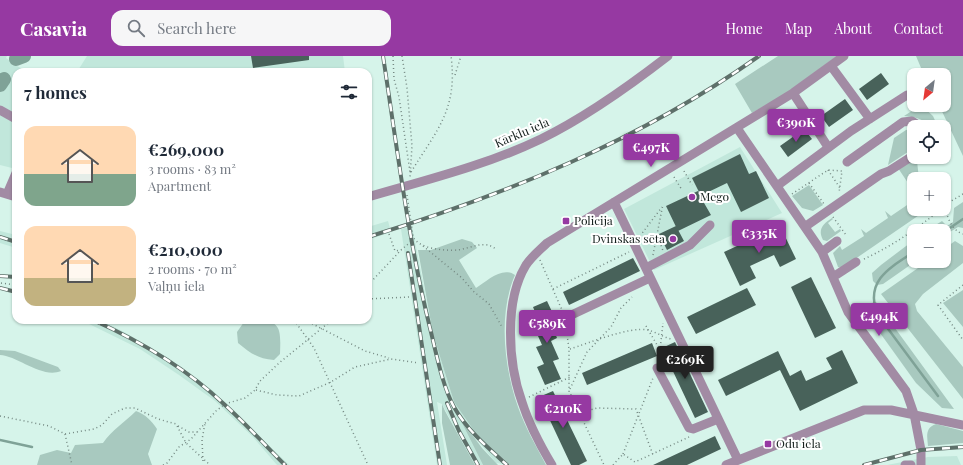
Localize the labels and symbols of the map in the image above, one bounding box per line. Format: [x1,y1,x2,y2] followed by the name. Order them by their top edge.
[907,68,951,112] north arrow
[768,109,824,143] pin: €390K
[492,113,551,151] street label: Kārklu iela
[623,134,679,168] pin: €497K
[700,188,730,204] place label: Mego
[687,192,697,202] marker: Mego
[574,212,613,228] place label: Policija
[561,216,571,226] marker: Policija
[731,220,787,254] pin: €335K
[592,230,665,246] place label: Dvinskas sēta
[668,234,678,244] marker: Dvinskas sēta
[851,303,907,337] pin: €494K
[519,310,575,344] pin: €589K
[657,346,713,380] pin: €269K
[535,395,591,429] pin: €210K
[776,435,821,451] place label: Odu iela
[763,439,773,449] marker: Odu iela

